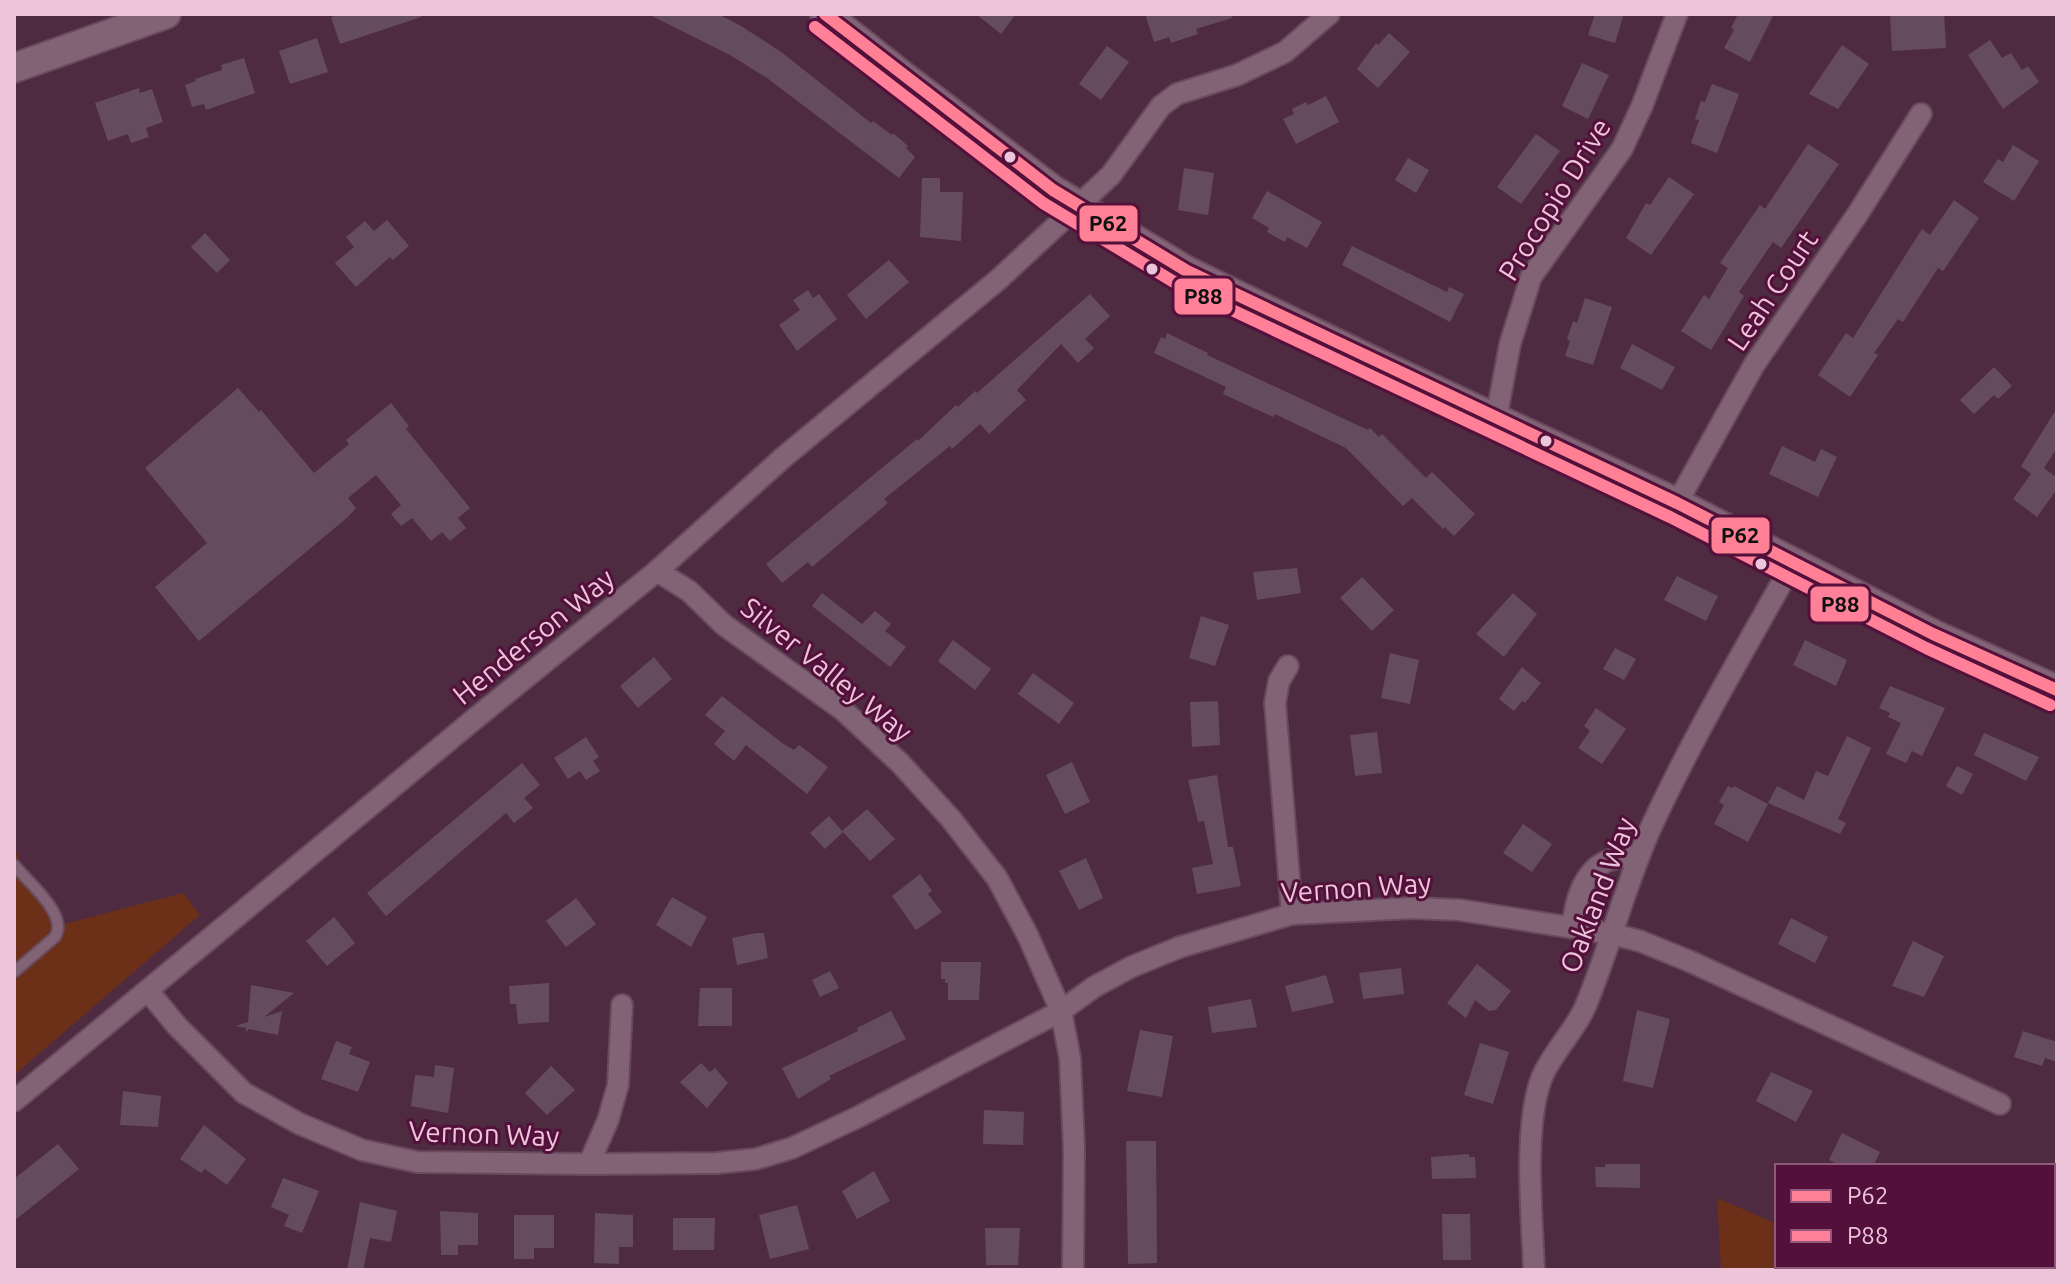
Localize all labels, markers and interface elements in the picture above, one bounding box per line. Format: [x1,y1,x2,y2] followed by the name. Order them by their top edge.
[1492,112,1616,286] street label: Procopio Drive
[1002,149,1018,165] unlabelled marker
[1078,204,1139,243] line badge: P62
[1089,210,1127,235] text: P62
[1721,224,1823,356] street label: Leah Court
[1144,261,1160,277] unlabelled marker
[1173,277,1234,316] line badge: P88
[1184,283,1222,308] text: P88
[1538,433,1554,449] unlabelled marker
[1710,516,1771,555] line badge: P62
[1721,522,1759,547] text: P62
[1753,556,1769,572] unlabelled marker
[446,562,620,710] street label: Henderson Way
[1809,585,1870,623] line badge: P88
[736,591,918,747] street label: Silver Valley Way
[1821,591,1859,616] text: P88
[1553,813,1641,977] street label: Oakland Way
[1280,866,1432,908] street label: Vernon Way
[408,1115,560,1151] street label: Vernon Way
[1775,1164,2055,1268] legend
[1847,1182,1888,1209] text: P62
[1847,1222,1888,1249] text: P88

